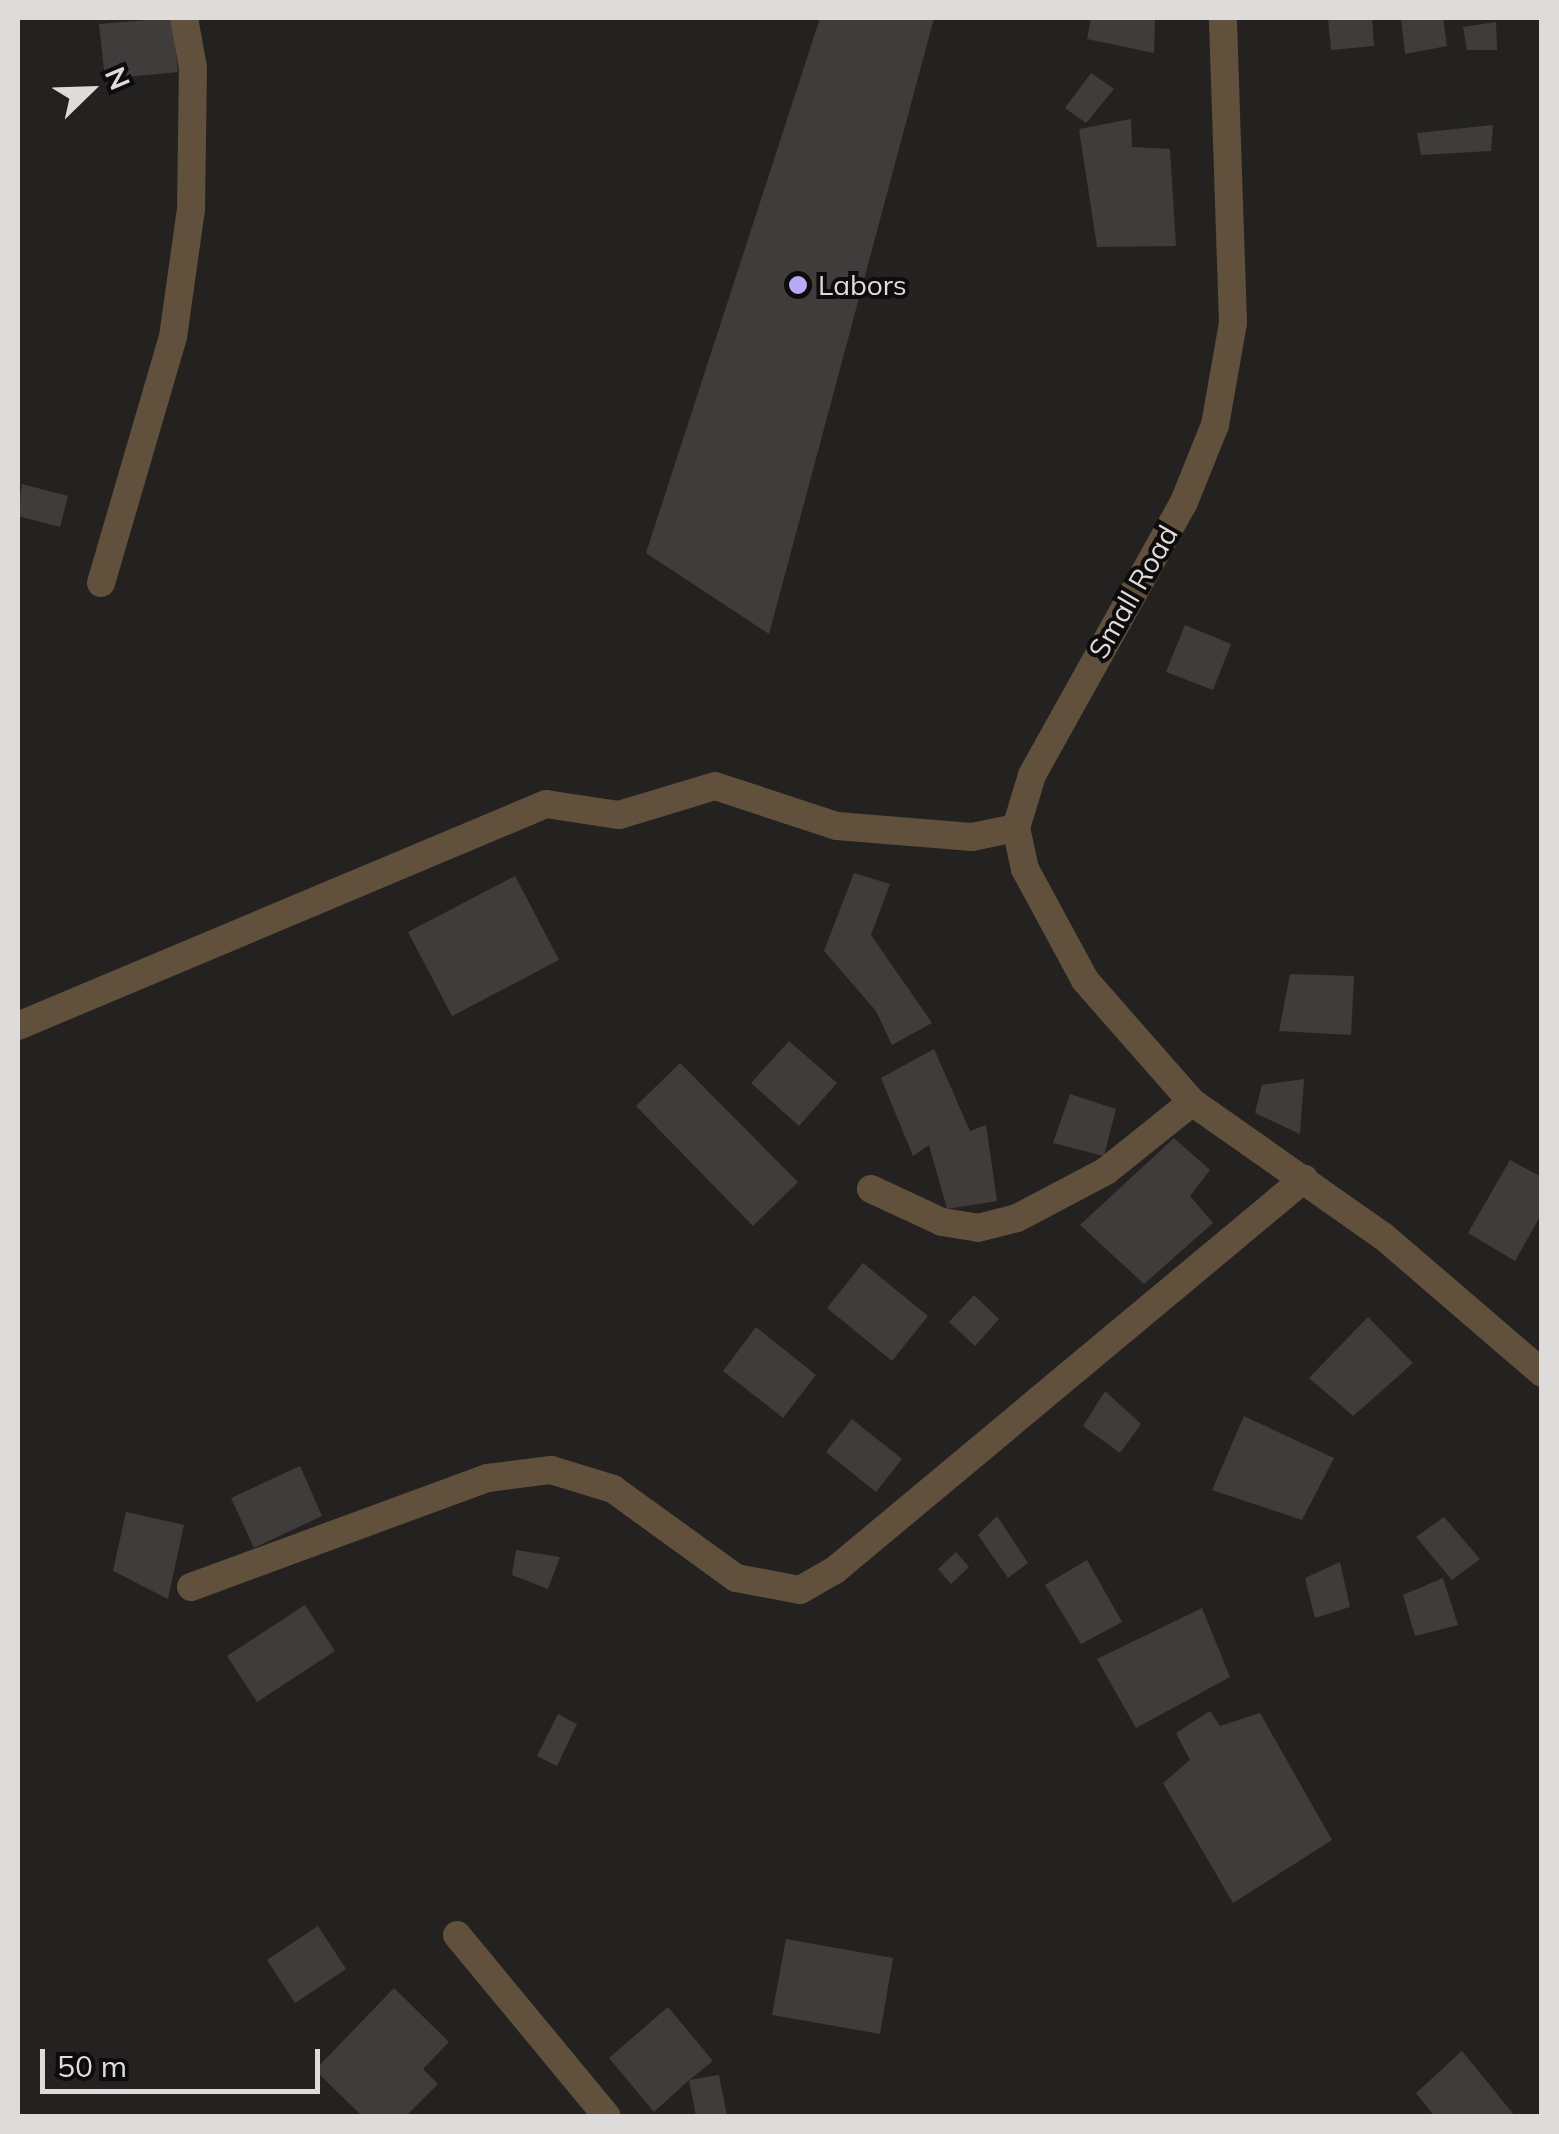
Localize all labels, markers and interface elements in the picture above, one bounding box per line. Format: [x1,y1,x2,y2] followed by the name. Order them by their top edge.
[40,40,140,140] north arrow
[98,62,138,95] text: N
[818,268,907,302] place label: Labors
[787,274,809,296] marker: Labors
[1081,519,1185,665] street label: Small Road
[45,2029,325,2091] scale bar
[57,2047,127,2085] text: 50 m

